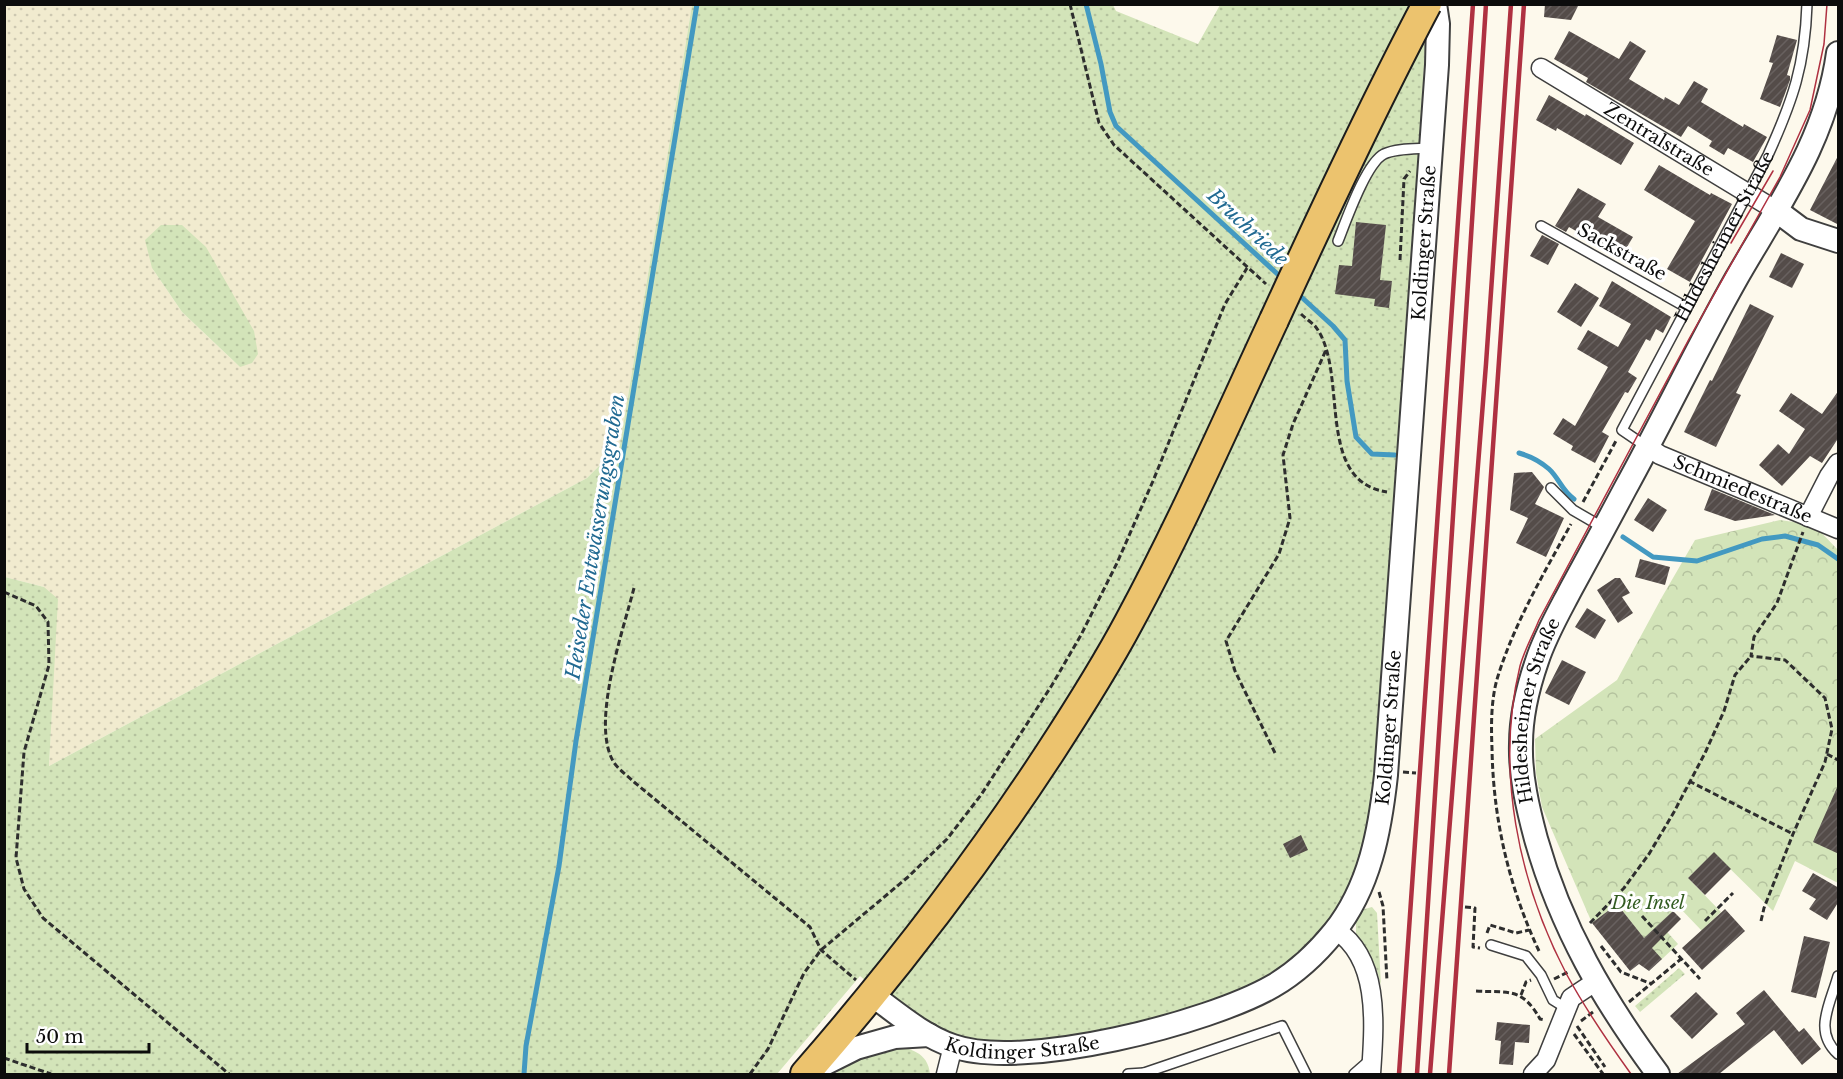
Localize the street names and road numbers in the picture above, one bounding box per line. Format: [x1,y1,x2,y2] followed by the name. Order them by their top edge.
[1600,98,1718,181] street label: Zentralstraße
[1670,147,1779,326] street label: Hildesheimer Straße
[1408,165,1441,321] street label: Koldinger Straße
[1574,219,1670,285] street label: Sackstraße
[1670,451,1815,528] street label: Schmiedestraße
[1510,614,1565,806] street label: Hildesheimer Straße
[1371,649,1406,807] street label: Koldinger Straße
[942,1032,1101,1064] street label: Koldinger Straße

